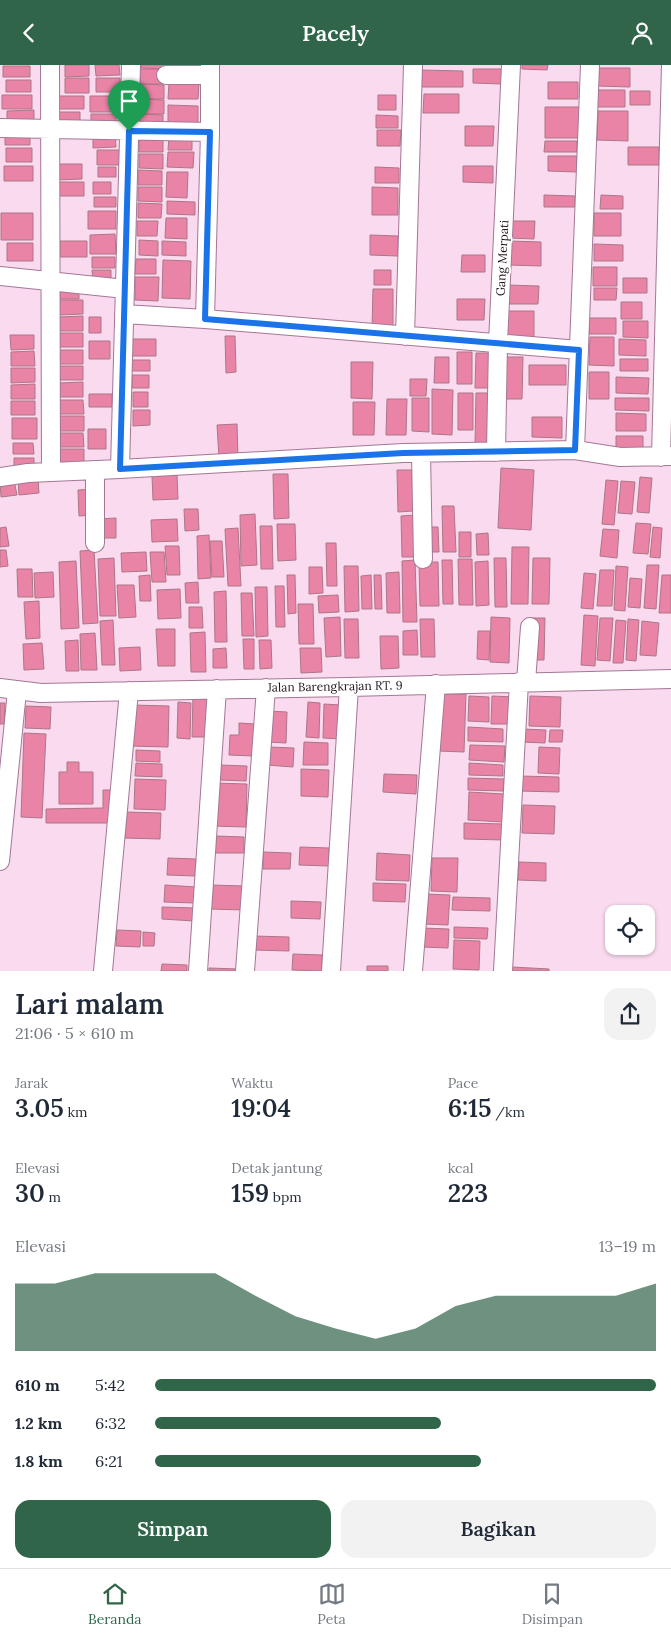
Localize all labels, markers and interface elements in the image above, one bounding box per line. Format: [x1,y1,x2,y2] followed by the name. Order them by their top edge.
[15,19,43,47] icon: back
[302,19,369,47] text: Pacely
[628,19,656,47] icon: person
[108,80,150,131] pin
[115,87,143,115] icon: arrive
[493,219,511,297] street label: Gang Merpati
[266,677,403,695] street label: Jalan Barengkrajan RT. 9
[605,905,655,955] map controls
[605,905,655,955] button: locate
[15,986,164,1022] text: Lari malam
[604,988,656,1040] button: share
[15,1023,134,1043] text: 21:06 · 5 × 610 m
[15,1074,48,1092] text: Jarak
[231,1074,273,1092] text: Waktu
[448,1074,478,1092] text: Pace
[15,1092,64,1124] text: 3.05
[231,1092,291,1124] text: 19:04
[448,1092,492,1124] text: 6:15
[64,1103,88,1121] text: km
[492,1103,525,1121] text: /km
[15,1159,60,1177] text: Elevasi
[231,1159,322,1177] text: Detak jantung
[448,1159,474,1177] text: kcal
[15,1177,45,1209] text: 30
[231,1177,269,1209] text: 159
[448,1177,488,1209] text: 223
[45,1188,61,1206] text: m
[269,1188,302,1206] text: bpm
[15,1236,66,1256] text: Elevasi
[599,1236,656,1256] text: 13–19 m
[15,1375,60,1395] text: 610 m
[95,1375,125,1395] text: 5:42
[15,1413,62,1433] text: 1.2 km
[95,1413,126,1433] text: 6:32
[15,1451,63,1471] text: 1.8 km
[95,1451,123,1471] text: 6:21
[15,1500,331,1558] button: Simpan
[341,1500,656,1558] button: Bagikan
[88,1580,142,1628] tab: Beranda
[317,1580,346,1628] tab: Peta
[522,1580,583,1628] tab: Disimpan

